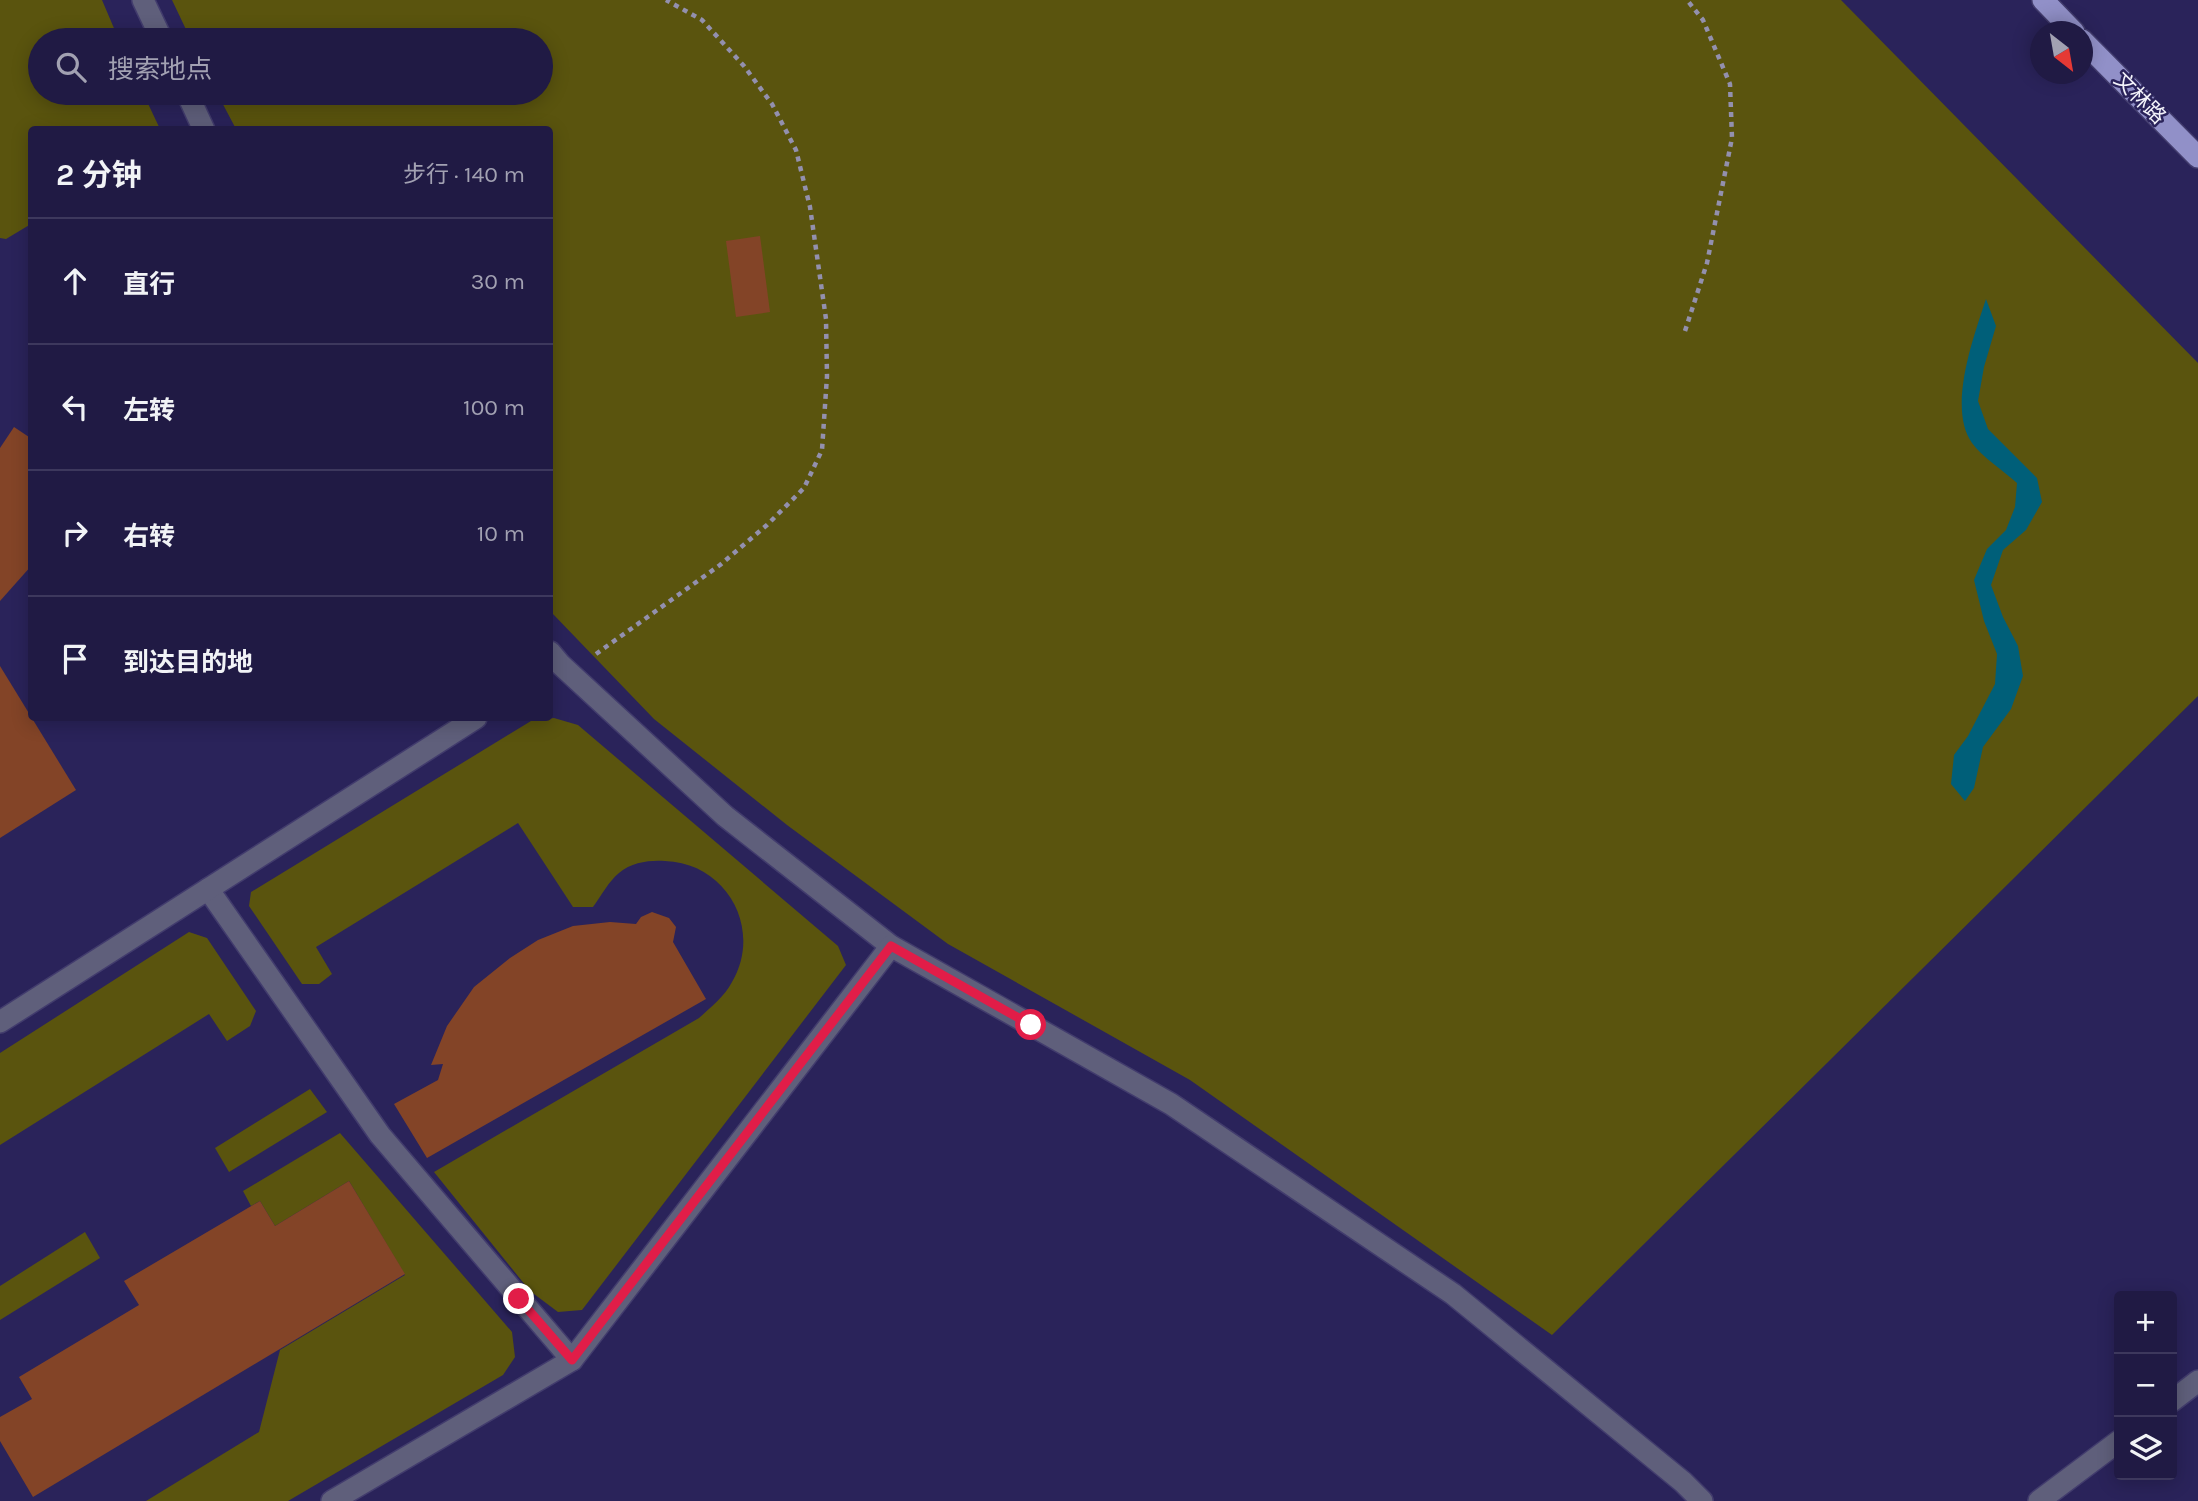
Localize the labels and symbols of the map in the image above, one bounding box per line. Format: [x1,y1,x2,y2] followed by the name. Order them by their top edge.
[2030,21,2093,84] north arrow
[2109,67,2171,129] street label: 文林路
[1015,1009,1046,1040] route start
[503,1283,534,1314] route end

